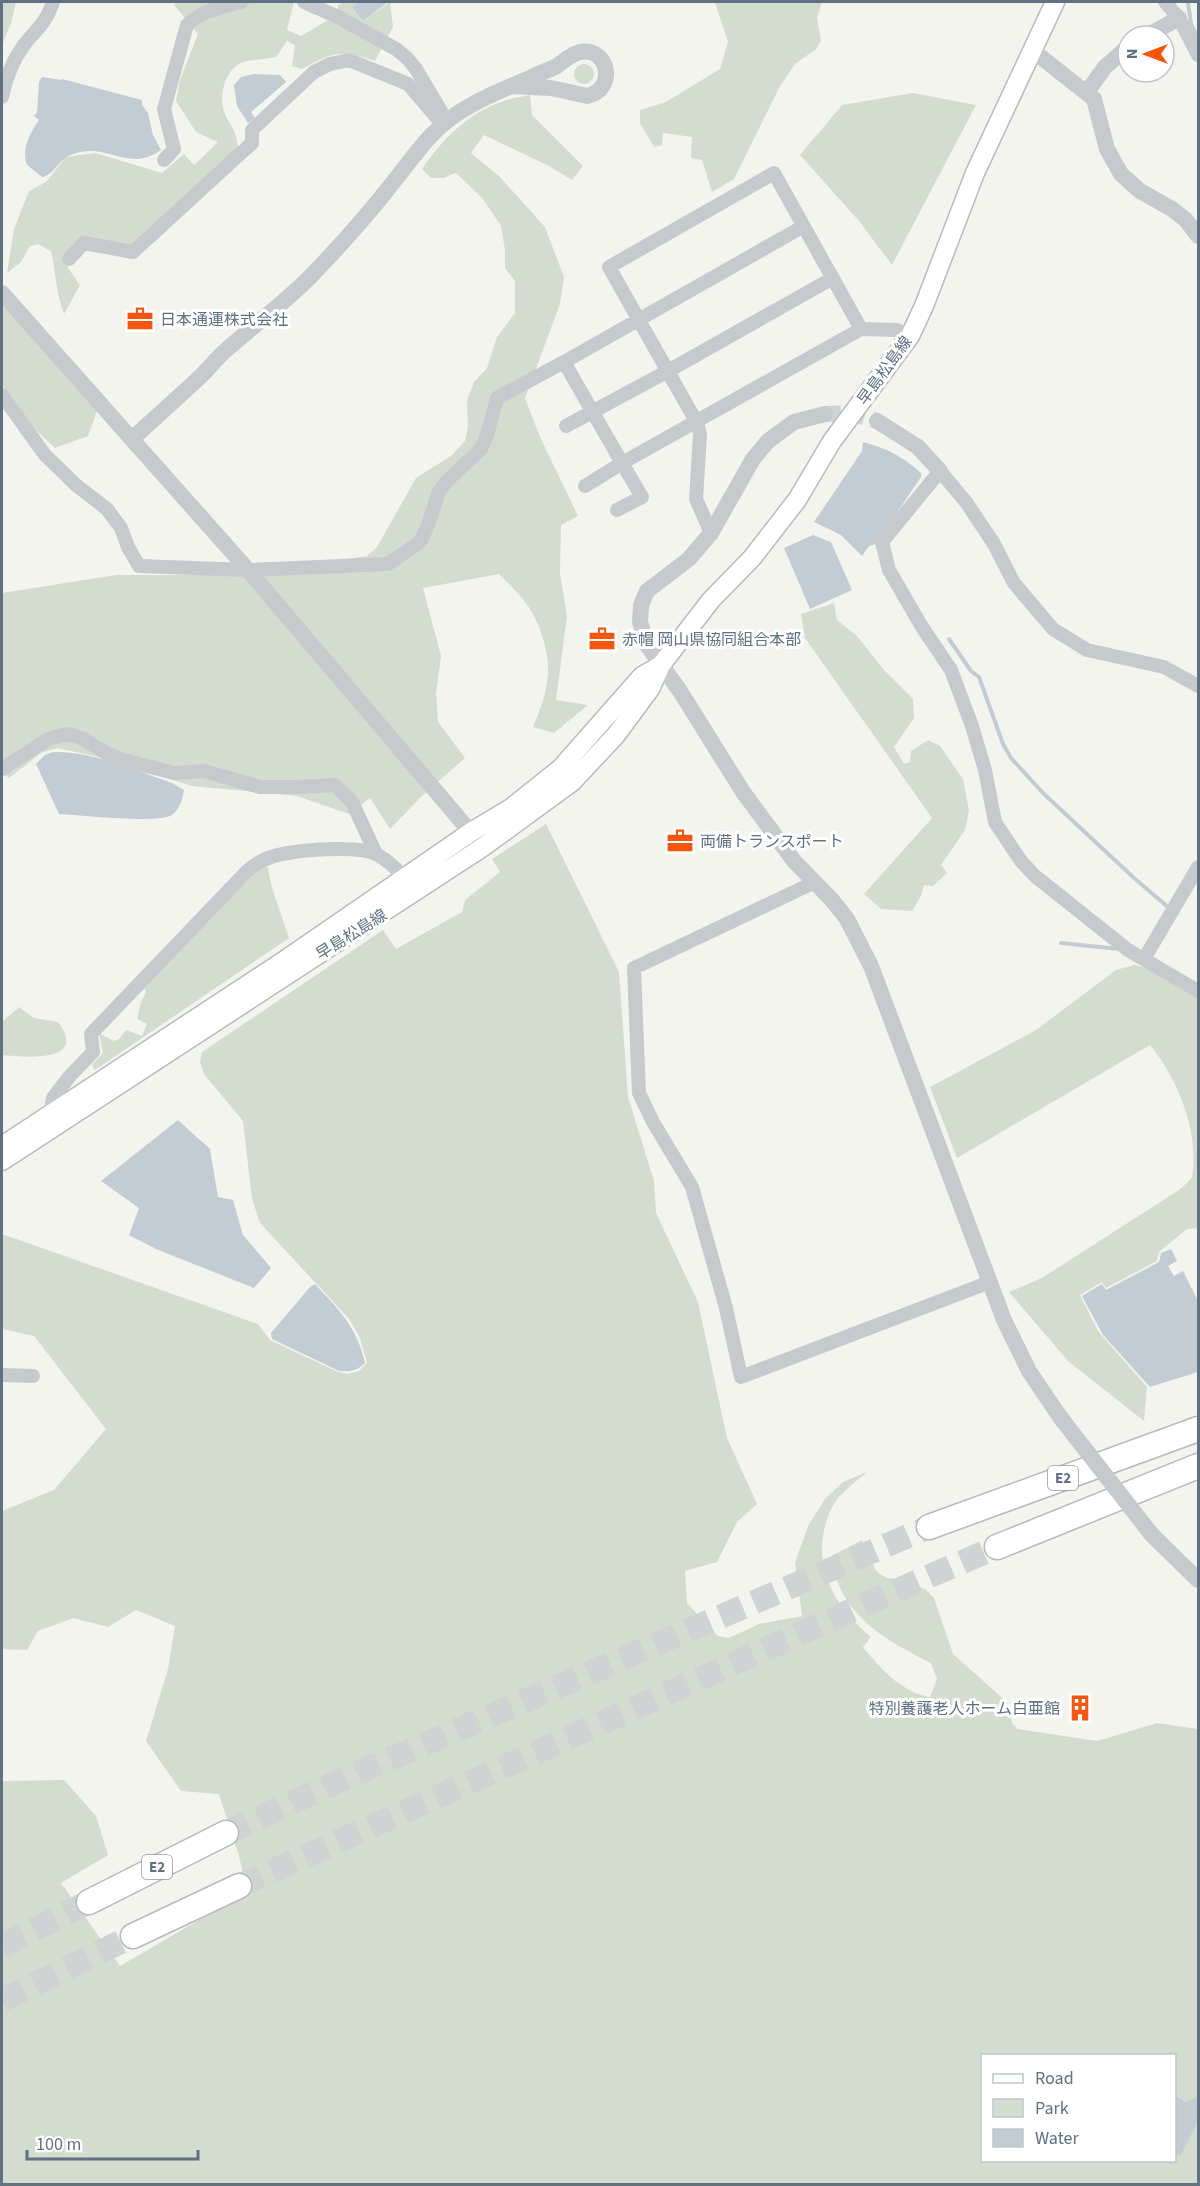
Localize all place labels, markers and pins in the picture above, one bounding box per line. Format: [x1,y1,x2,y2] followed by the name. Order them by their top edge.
[125,304,155,334] office icon: 日本通運株式会社
[160,309,288,331] place label: 日本通運株式会社
[587,624,617,654] office icon: 赤帽 岡山県協同組合本部
[622,629,801,651] place label: 赤帽 岡山県協同組合本部
[665,826,695,856] office icon: 両備トランスポート
[700,831,844,853] place label: 両備トランスポート
[1065,1693,1095,1723] building icon: 特別養護老人ホーム白亜館
[868,1698,1060,1720] place label: 特別養護老人ホーム白亜館

